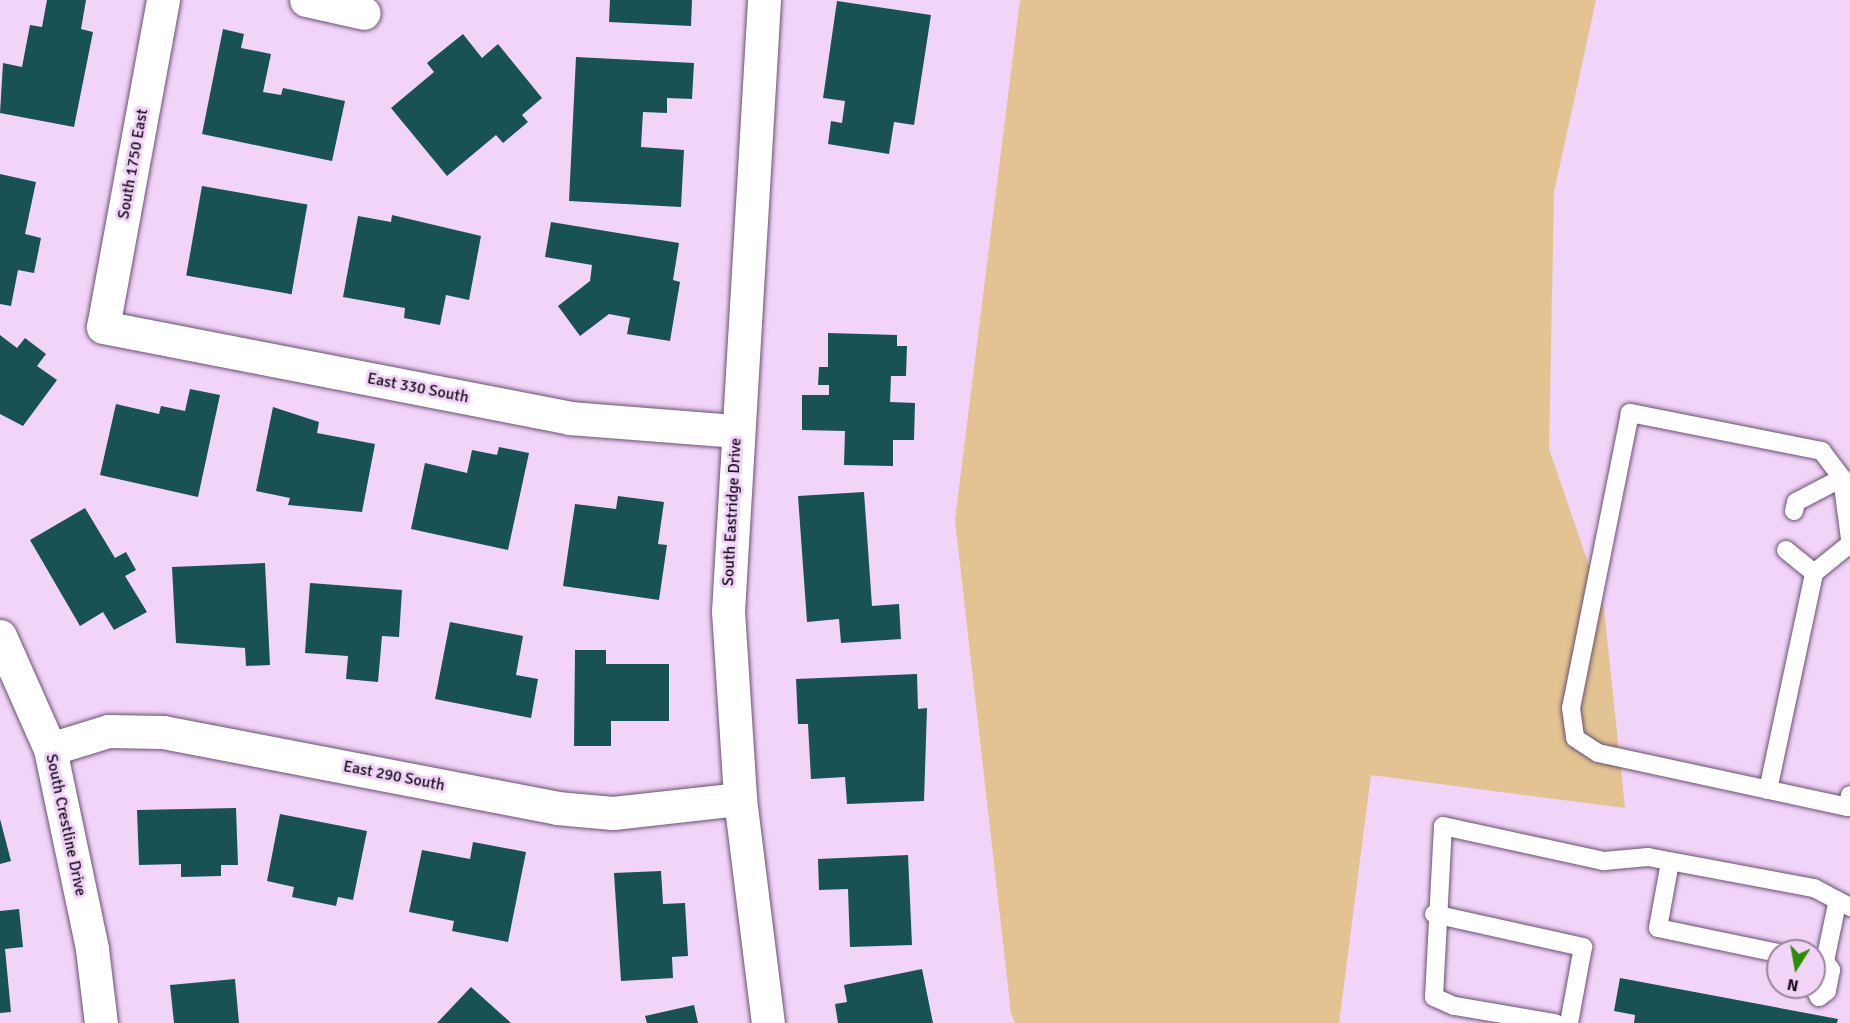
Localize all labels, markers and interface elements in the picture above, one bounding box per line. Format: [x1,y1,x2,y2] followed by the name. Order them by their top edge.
[114,107,152,221] street label: South 1750 East
[366,369,470,407] street label: East 330 South
[719,438,745,586] street label: South Eastridge Drive
[42,752,90,898] street label: South Crestline Drive
[342,757,446,795] street label: East 290 South
[1766,939,1826,999] north arrow
[1786,974,1800,996] text: N

